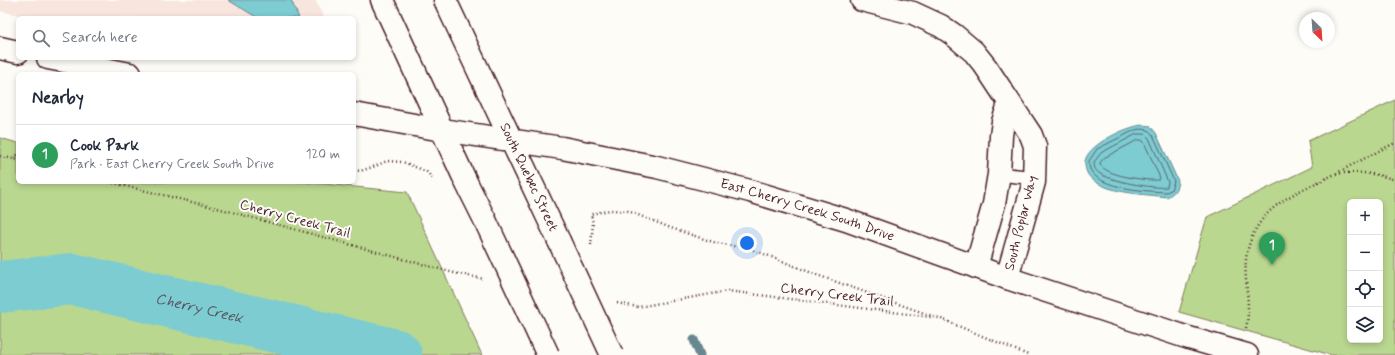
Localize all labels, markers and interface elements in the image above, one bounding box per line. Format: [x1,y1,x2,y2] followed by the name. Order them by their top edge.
[1299,12,1335,48] north arrow
[16,16,356,60] search box
[30,27,52,49] icon: search
[62,28,138,48] text: Search here
[32,87,84,109] text: Nearby
[495,120,562,234] street label: South Quebec Street
[70,136,139,156] text: Cook Park
[42,146,48,163] text: 1
[306,146,340,163] text: 120 m
[70,156,274,173] text: Park · East Cherry Creek South Drive
[1000,174,1042,272] street label: South Poplar Way
[718,175,897,246] street label: East Cherry Creek South Drive
[238,196,352,242] street label: Cherry Creek Trail
[1347,199,1383,343] map controls
[1347,199,1383,235] button: +
[1259,232,1285,265] pin: 1
[737,233,757,253] your location
[1347,235,1383,271] button: −
[1347,271,1383,307] button: locate
[779,279,895,311] street label: Cherry Creek Trail
[153,289,245,329] water label: Cherry Creek
[1347,307,1383,343] button: layers

